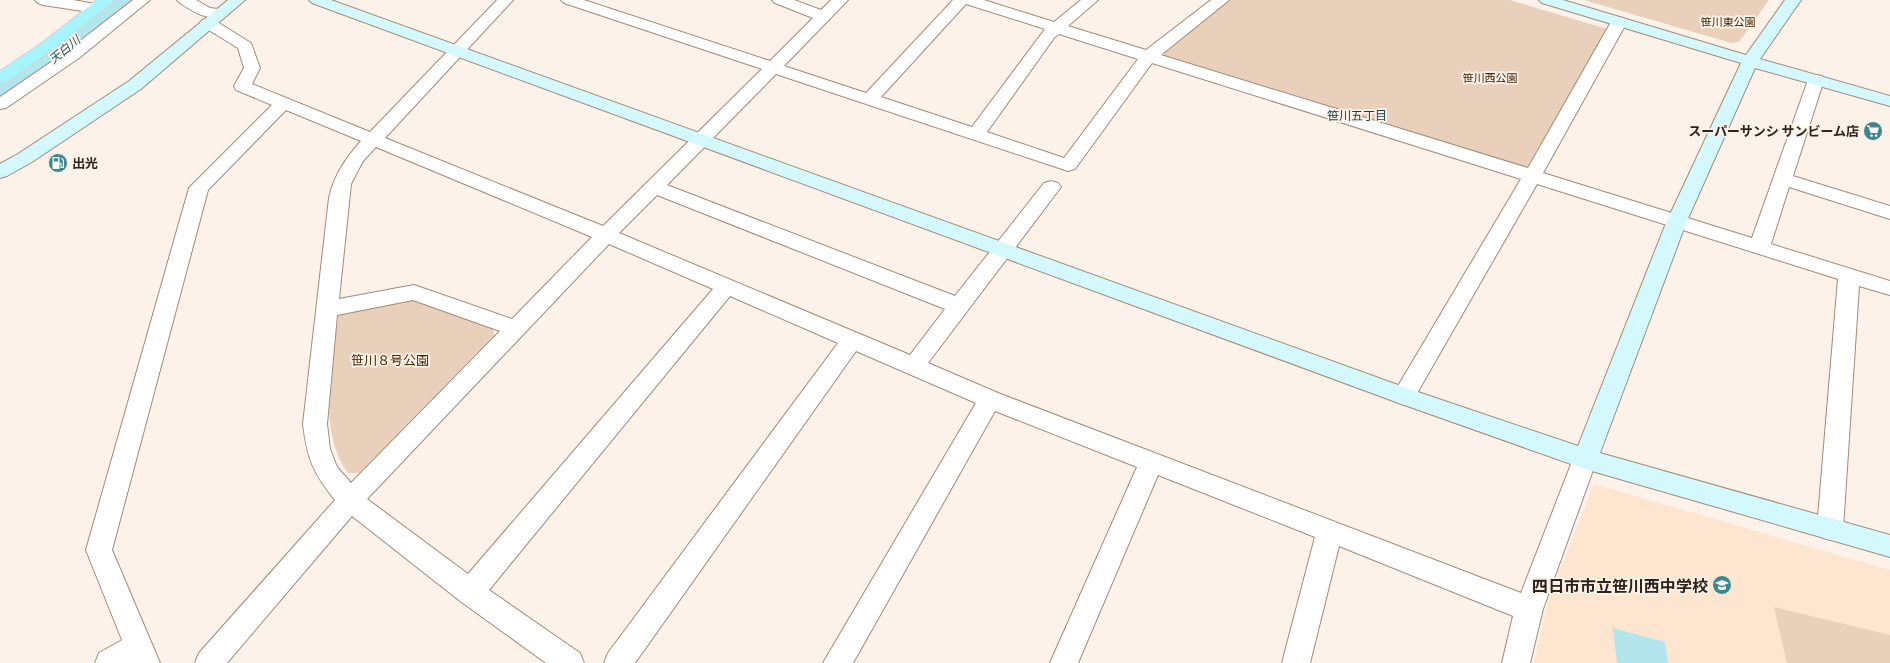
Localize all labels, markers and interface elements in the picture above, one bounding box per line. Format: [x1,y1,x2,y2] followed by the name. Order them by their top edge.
[1701,15,1756,28] park label: 笹川東公園
[46,31,84,66] water label: 天白川
[1463,71,1518,84] park label: 笹川西公園
[1327,108,1387,122] district label: 笹川五丁目
[1862,120,1884,142] supermarket icon: スーパーサンシ サンビーム店
[1688,123,1859,139] place label: スーパーサンシ サンビーム店
[47,152,69,174] fuel station icon: 出光
[72,155,98,171] place label: 出光
[351,352,429,368] park label: 笹川８号公園
[1711,574,1733,596] school or university icon: 四日市市立笹川西中学校
[1532,576,1708,595] place label: 四日市市立笹川西中学校

